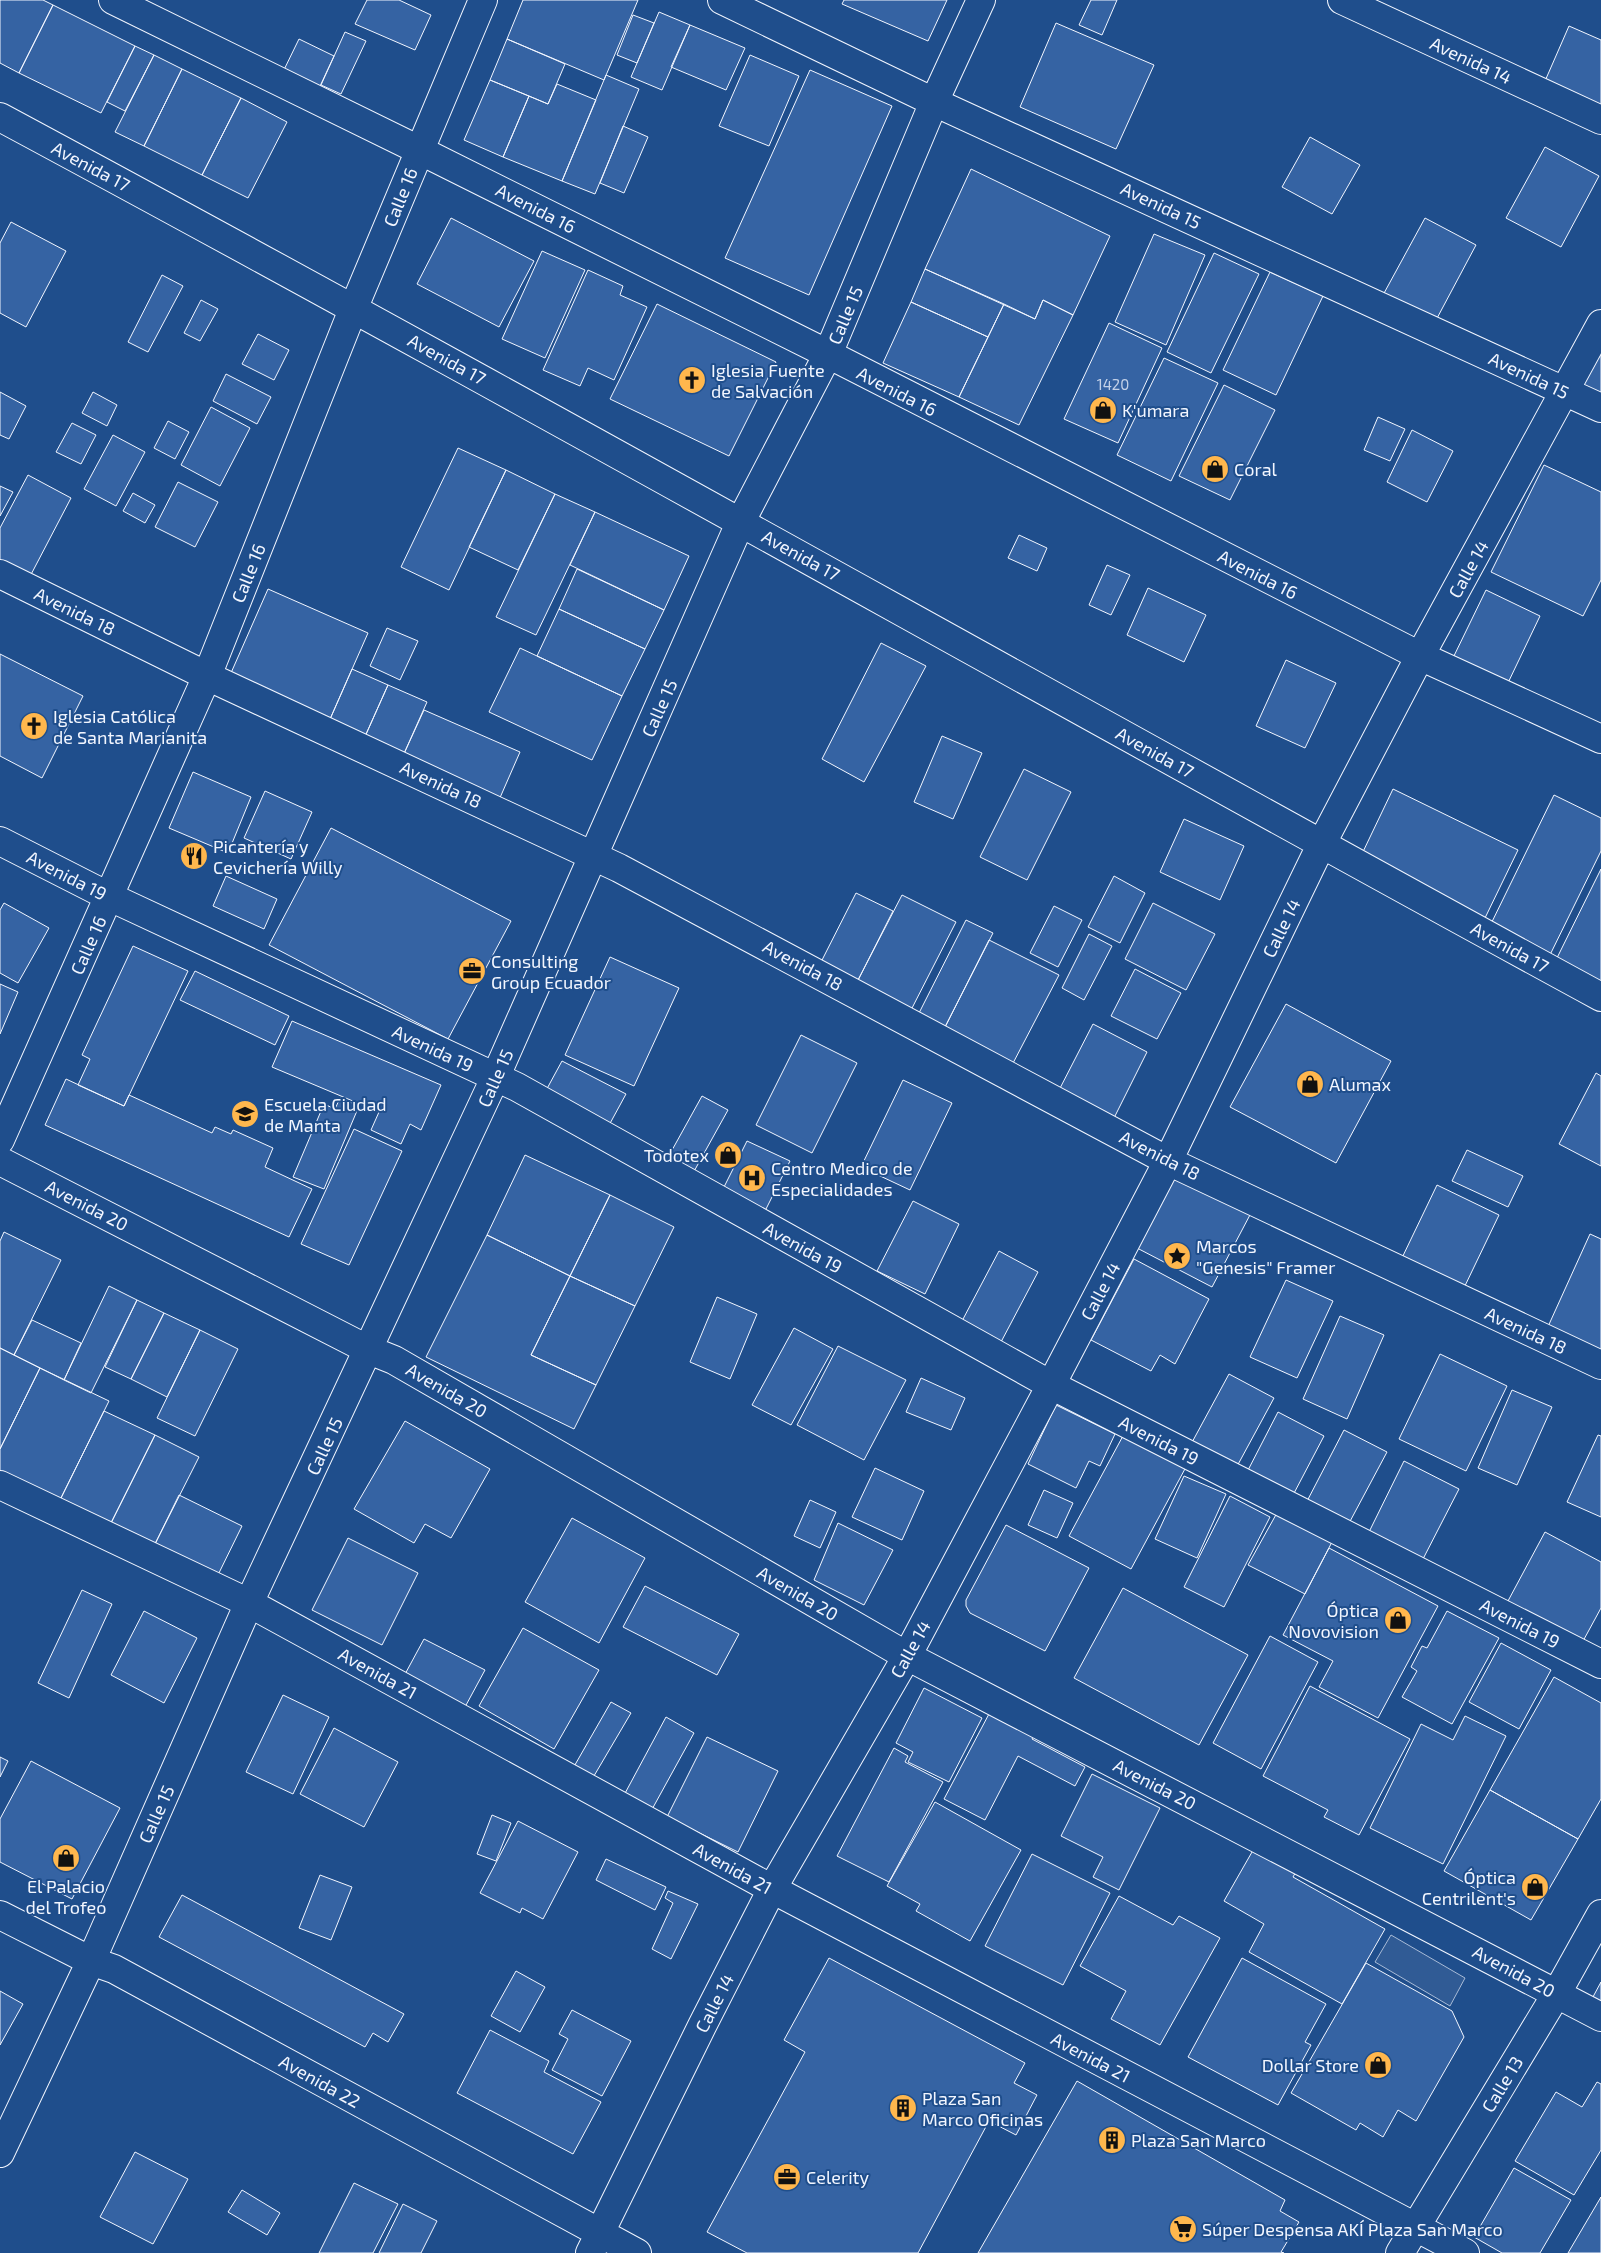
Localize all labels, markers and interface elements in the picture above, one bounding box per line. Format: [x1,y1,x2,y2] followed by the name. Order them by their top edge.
[1427,32,1515,88] street label: Avenida 14
[48,136,134,196] street label: Avenida 17
[378,164,422,230] street label: Calle 16
[1117,177,1205,233] street label: Avenida 15
[492,179,580,237] street label: Avenida 16
[823,282,867,348] street label: Calle 15
[404,329,490,389] street label: Avenida 17
[1485,347,1573,403] street label: Avenida 15
[711,359,825,402] place label: Iglesia Fuente de Salvación
[853,362,941,420] street label: Avenida 16
[677,365,707,395] church icon: Iglesia Fuente de Salvación
[1097,375,1129,393] house number: 1420
[1088,395,1118,425] shop icon: K'umara
[1122,399,1189,421] place label: K'umara
[1200,454,1230,484] shop icon: Coral
[1234,458,1278,480] place label: Coral
[758,525,844,585] street label: Avenida 17
[1443,536,1493,602] street label: Calle 14
[226,540,270,606] street label: Calle 16
[1214,545,1302,603] street label: Avenida 16
[31,582,119,640] street label: Avenida 18
[636,676,682,740] street label: Calle 15
[53,705,207,748] place label: Iglesia Católica de Santa Marianita
[19,711,49,741] church icon: Iglesia Católica de Santa Marianita
[1112,722,1198,782] street label: Avenida 17
[397,756,485,812] street label: Avenida 18
[213,835,343,878] place label: Picantería y Cevichería Willy
[179,841,209,871] restaurant icon: Picantería y Cevichería Willy
[23,846,111,904] street label: Avenida 19
[1257,895,1305,961] street label: Calle 14
[65,912,111,978] street label: Calle 16
[1467,917,1553,977] street label: Avenida 17
[759,935,847,995] street label: Avenida 18
[491,950,611,993] place label: Consulting Group Ecuador
[457,956,487,986] office icon: Consulting Group Ecuador
[389,1020,477,1076] street label: Avenida 19
[472,1046,518,1110] street label: Calle 15
[1295,1069,1325,1099] shop icon: Alumax
[1329,1073,1391,1095] place label: Alumax
[264,1093,387,1136] place label: Escuela Ciudad de Manta
[230,1099,260,1129] school or university icon: Escuela Ciudad de Manta
[1116,1125,1204,1185] street label: Avenida 18
[713,1140,743,1170] shop icon: Todotex
[644,1144,709,1166] place label: Todotex
[771,1157,913,1200] place label: Centro Medico de Especialidades
[737,1163,767,1193] hospital icon: Centro Medico de Especialidades
[42,1175,132,1235] street label: Avenida 20
[760,1216,846,1278] street label: Avenida 19
[1196,1235,1335,1278] place label: Marcos "Genesis" Framer
[1162,1241,1192,1271] place icon: Marcos "Genesis" Framer
[1076,1258,1124,1324] street label: Calle 14
[1482,1302,1570,1358] street label: Avenida 18
[403,1358,491,1422] street label: Avenida 20
[1115,1411,1203,1469] street label: Avenida 19
[301,1414,347,1478] street label: Calle 15
[754,1561,842,1625] street label: Avenida 20
[1476,1594,1564,1652] street label: Avenida 19
[1288,1599,1379,1642] place label: Óptica Novovision
[1383,1605,1413,1635] shop icon: Óptica Novovision
[885,1616,935,1682] street label: Calle 14
[335,1642,421,1704] street label: Avenida 21
[1110,1754,1200,1814] street label: Avenida 20
[133,1782,179,1846] street label: Calle 15
[690,1837,776,1899] street label: Avenida 21
[51,1843,81,1873] shop icon: El Palacio del Trofeo
[1422,1866,1516,1909] place label: Óptica Centrilent's
[1520,1872,1550,1902] shop icon: Óptica Centrilent's
[25,1875,107,1918] place label: El Palacio del Trofeo
[1469,1940,1559,2002] street label: Avenida 20
[690,1970,738,2036] street label: Calle 14
[1048,2027,1134,2087] street label: Avenida 21
[276,2050,364,2112] street label: Avenida 22
[1363,2050,1393,2080] shop icon: Dollar Store
[1477,2052,1527,2116] street label: Calle 13
[1262,2054,1359,2076] place label: Dollar Store
[922,2087,1043,2130] place label: Plaza San Marco Oficinas
[888,2093,918,2123] building icon: Plaza San Marco Oficinas
[1097,2125,1127,2155] building icon: Plaza San Marco
[1131,2129,1266,2151] place label: Plaza San Marco
[772,2162,802,2192] office icon: Celerity
[806,2166,869,2188] place label: Celerity
[1168,2214,1198,2244] supermarket icon: Súper Despensa AKÍ Plaza San Marco
[1202,2218,1503,2240] place label: Súper Despensa AKÍ Plaza San Marco

